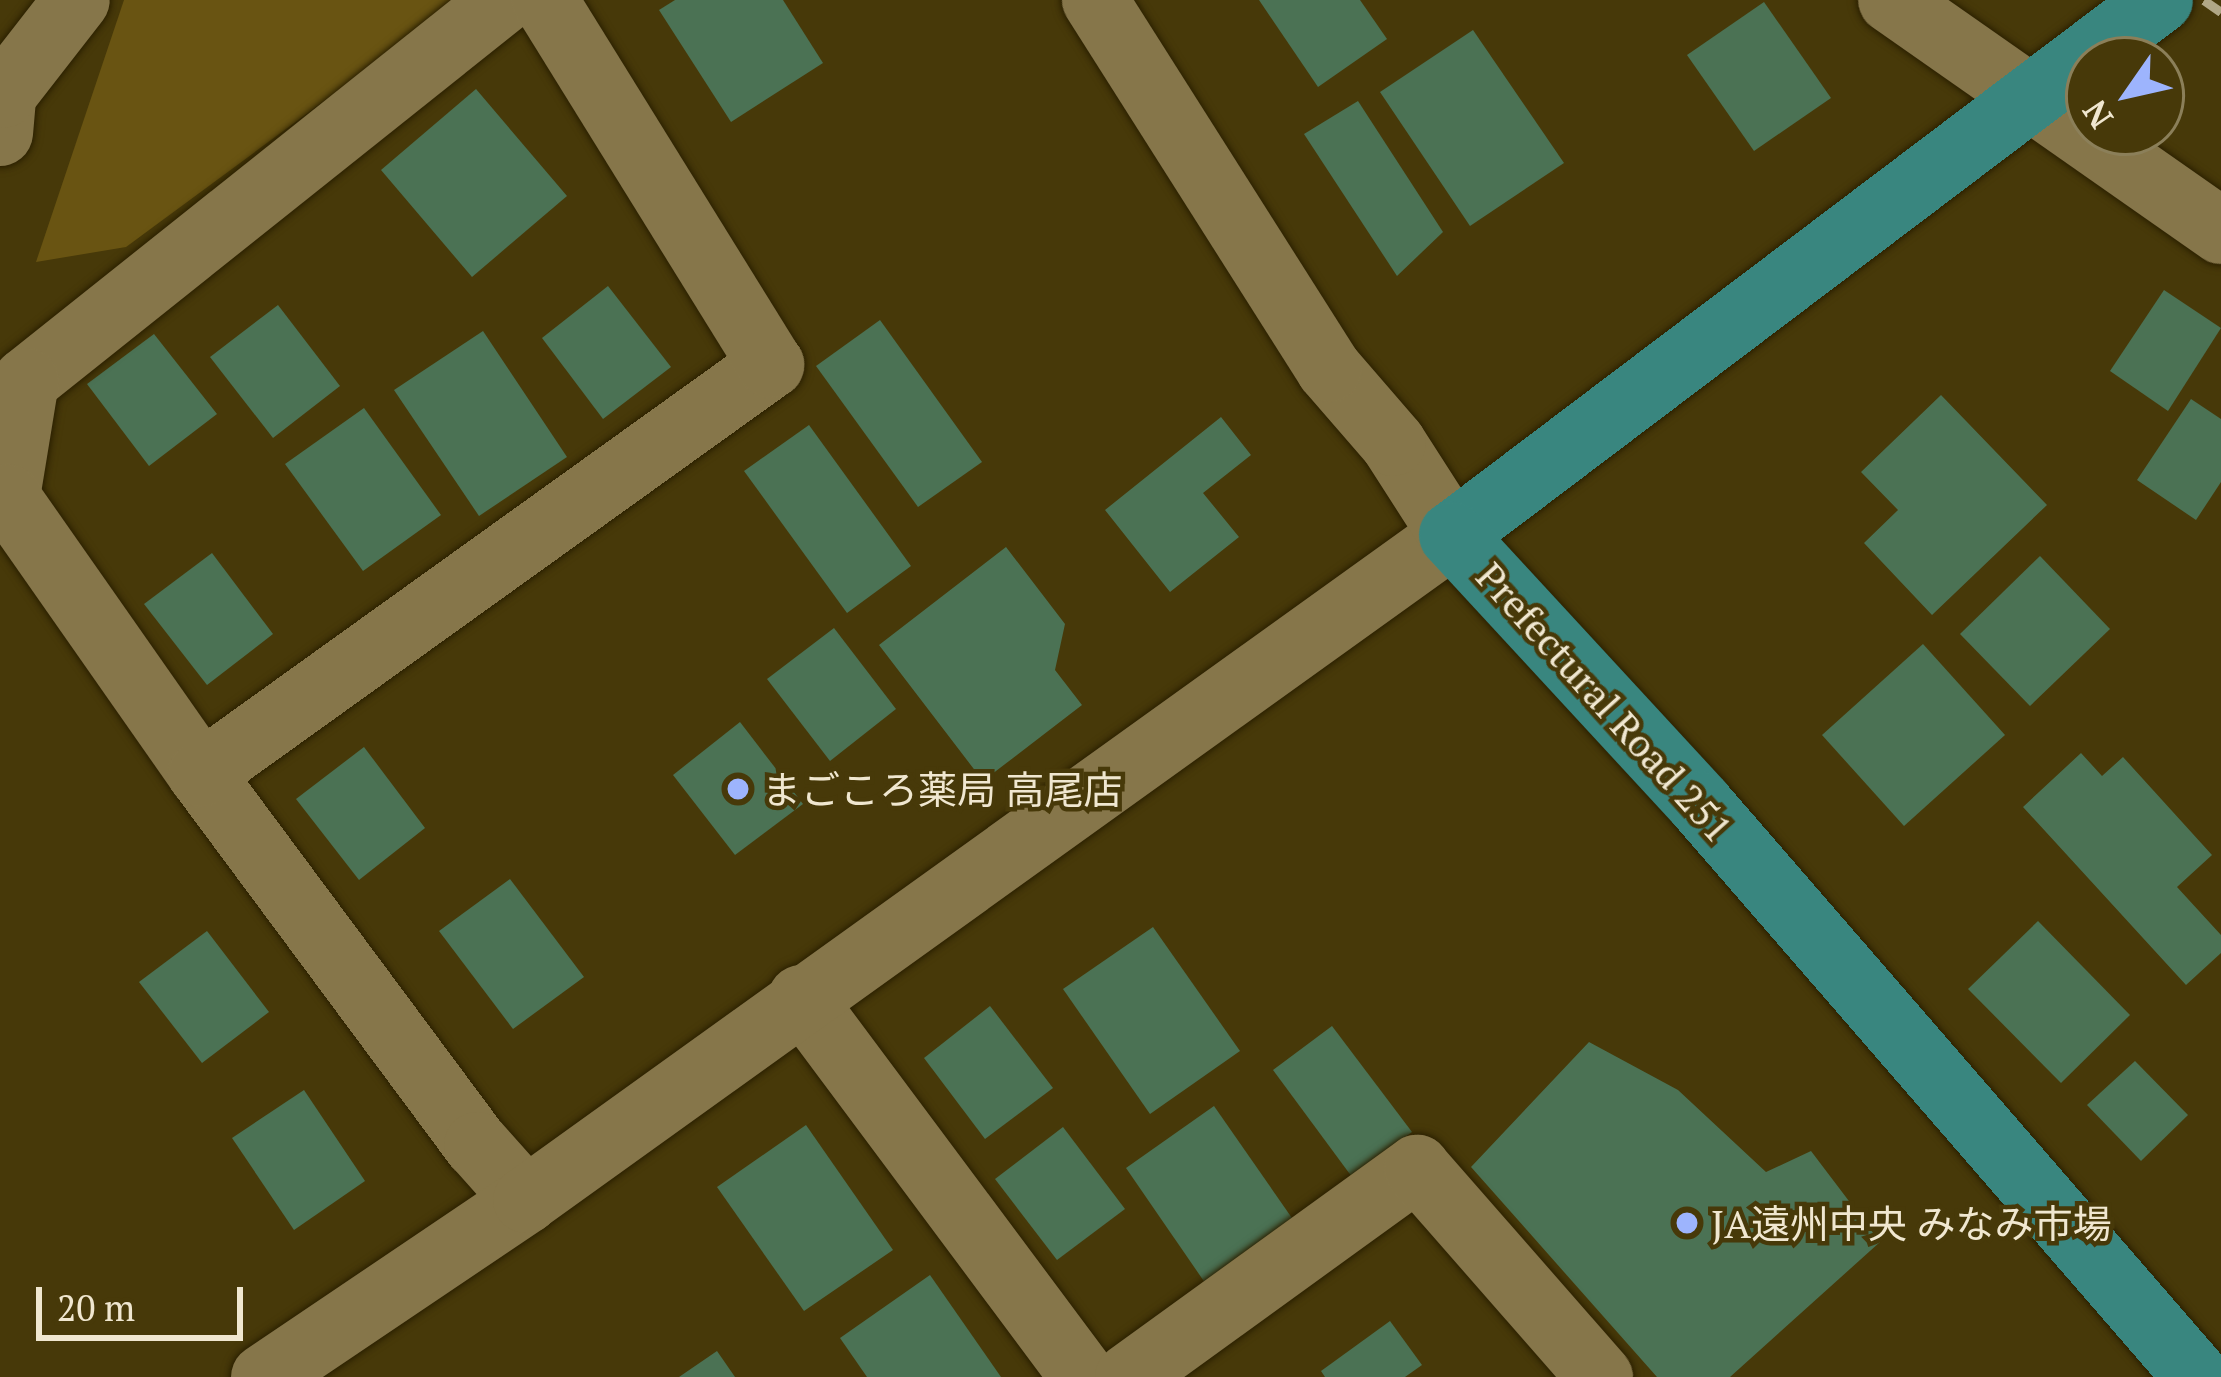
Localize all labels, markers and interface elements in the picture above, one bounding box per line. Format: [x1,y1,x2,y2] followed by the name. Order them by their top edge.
[2065,36,2185,156] north arrow
[2072,92,2122,137] text: N
[1467,553,1743,851] street label: Prefectural Road 251
[762,766,1122,812] place label: まごころ薬局 高尾店
[725,776,751,802] marker: まごころ薬局 高尾店
[1711,1200,2111,1246] place label: JA遠州中央 みなみ市場
[1674,1210,1700,1236] marker: JA遠州中央 みなみ市場
[42,1263,249,1337] scale bar
[57,1284,135,1331] text: 20 m

